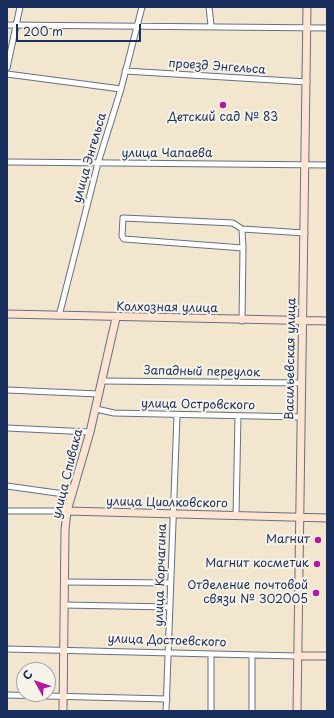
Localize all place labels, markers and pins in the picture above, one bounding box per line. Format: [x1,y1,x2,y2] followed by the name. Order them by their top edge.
[218,100,228,110] marker: Детский сад № 83
[168,111,278,125] place label: Детский сад № 83
[266,533,310,547] place label: Магнит
[313,535,323,545] marker: Магнит
[205,557,309,571] place label: Магнит косметик
[312,559,322,569] marker: Магнит косметик
[187,579,308,607] place label: Отделение почтовой связи № 302005
[311,588,321,598] marker: Отделение почтовой связи № 302005

